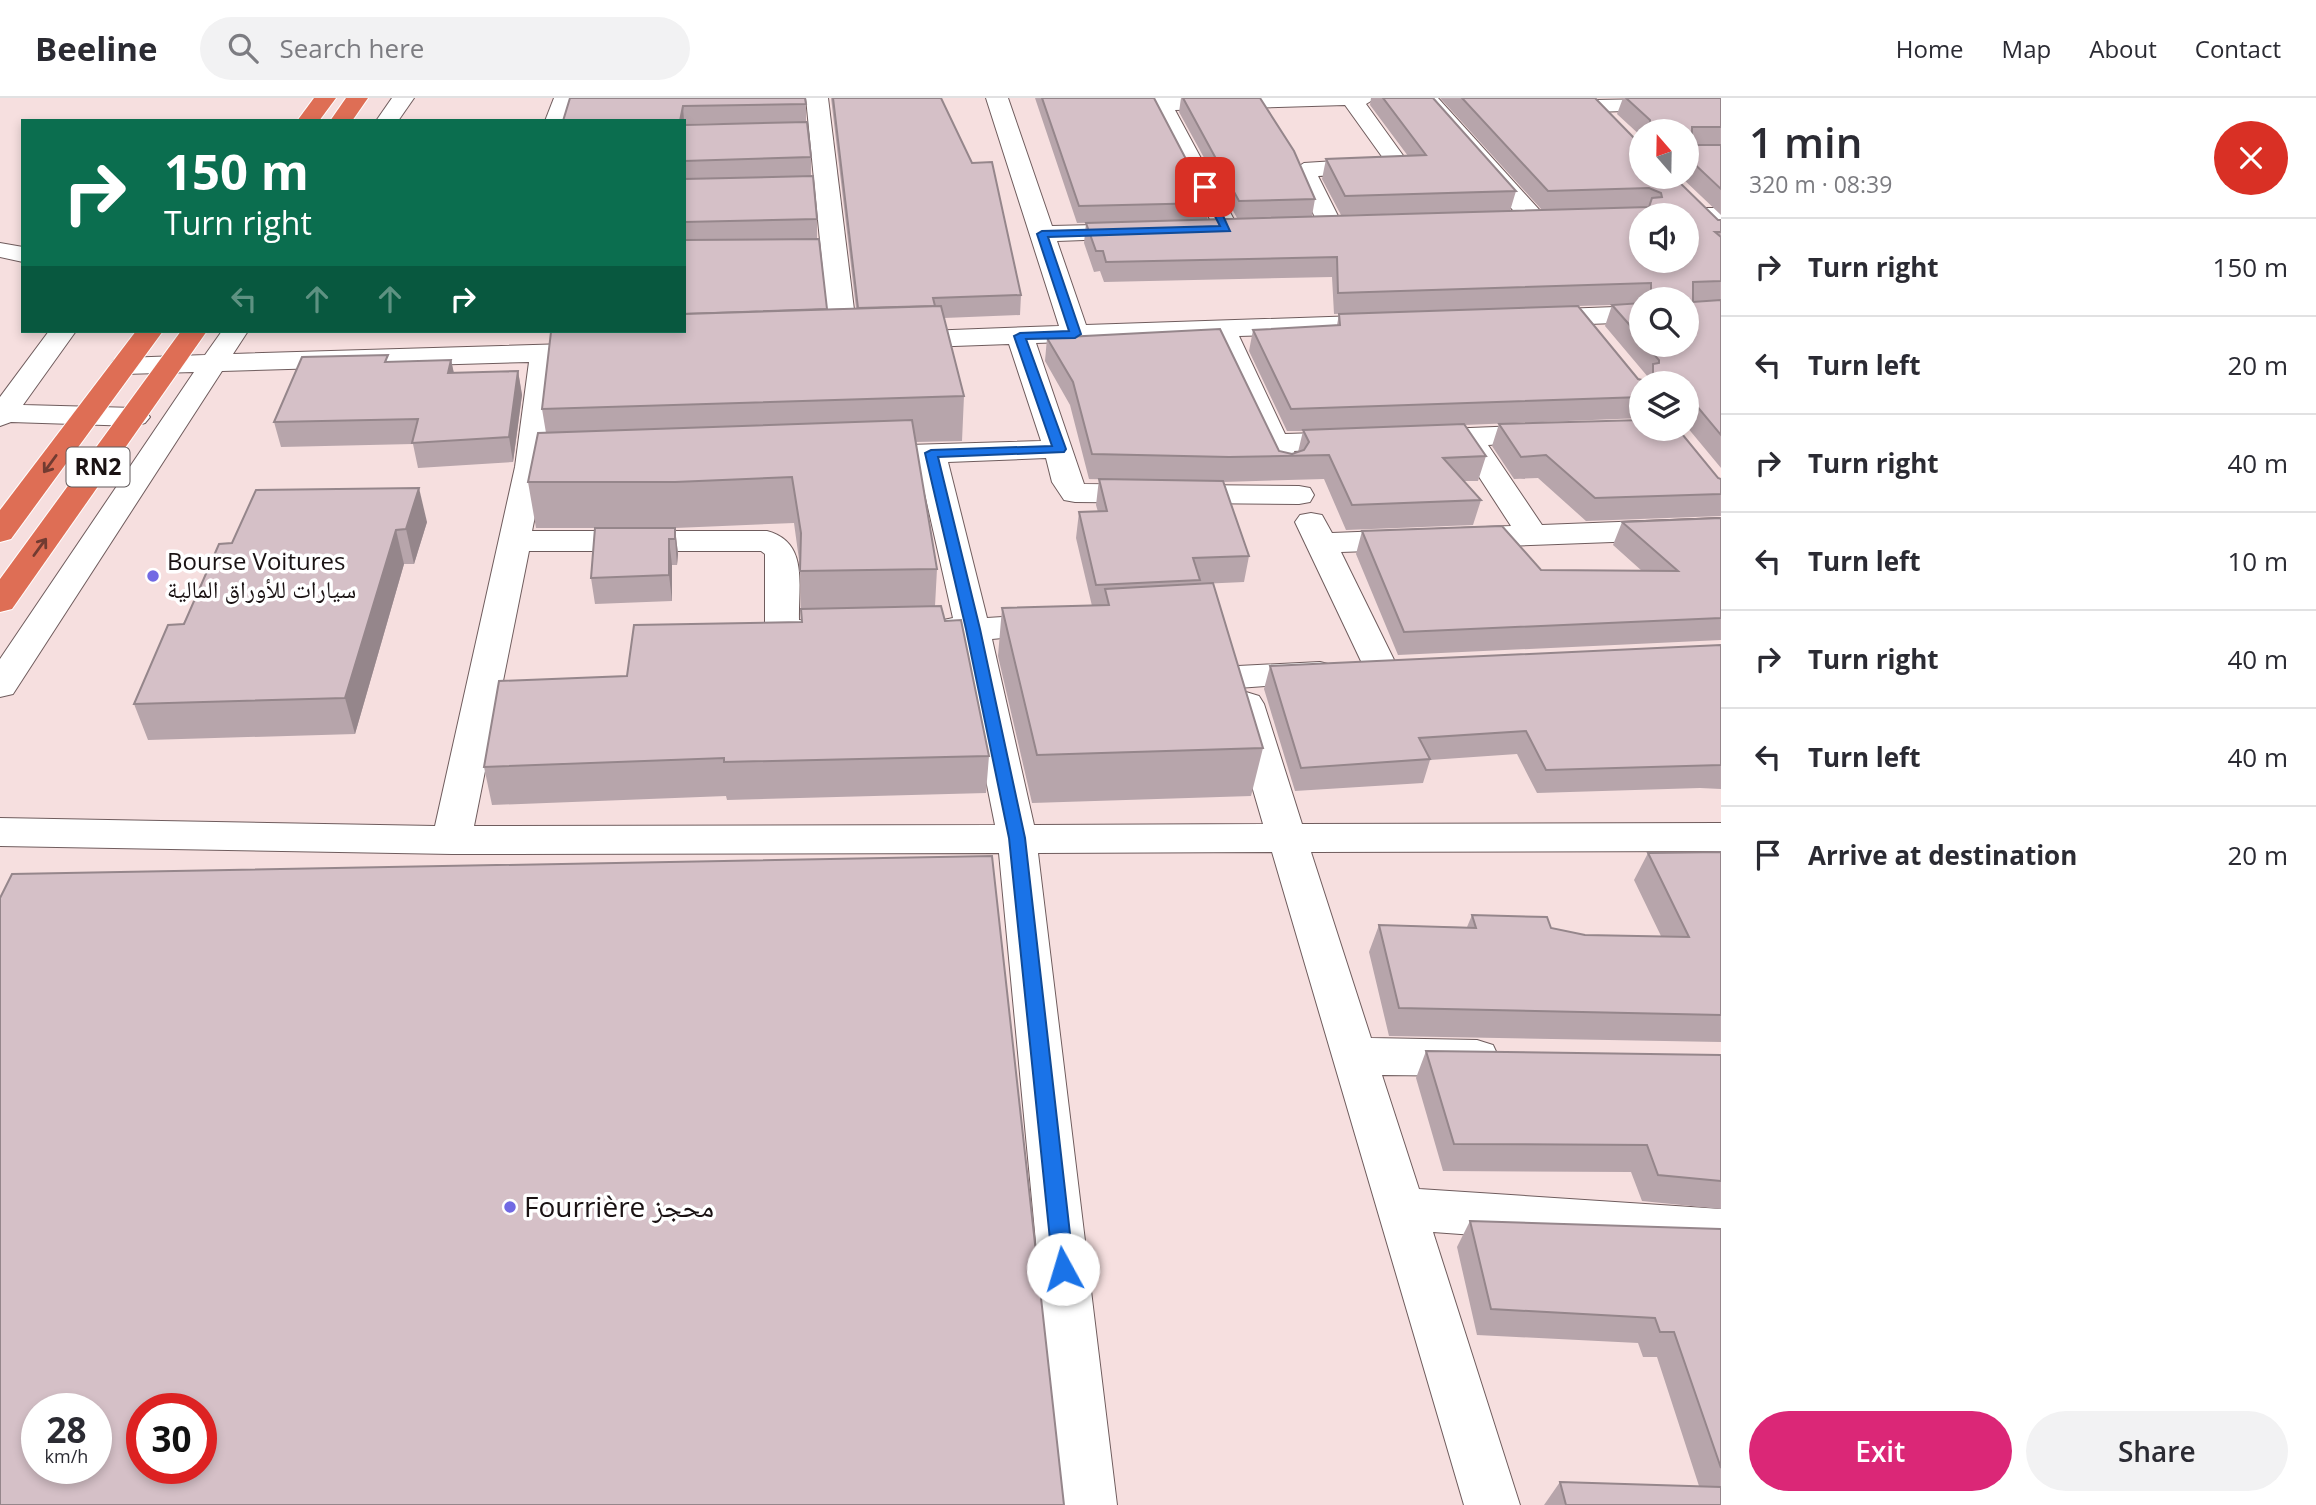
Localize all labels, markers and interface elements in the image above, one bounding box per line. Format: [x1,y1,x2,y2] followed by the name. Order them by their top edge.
[200,17,690,80] search box
[35,26,158,71] text: Beeline
[224,29,262,67] icon: search
[280,30,424,66] text: Search here
[1896,32,1964,65] text: Home
[2002,32,2051,65] text: Map
[2089,32,2157,65] text: About
[2195,32,2281,65] text: Contact
[1749,113,1862,170] text: 1 min
[1629,119,1699,189] north arrow
[1629,119,1699,441] map controls
[2214,121,2288,195] button: close
[164,138,309,204] text: 150 m
[49,147,140,238] icon: right
[1175,157,1235,217] pin
[1186,168,1224,206] icon: arrive
[1749,168,1892,200] text: 320 m · 08:39
[164,201,312,244] text: Turn right
[1629,203,1699,273] button: sound
[1749,248,1787,286] icon: right
[1808,249,1939,285] text: Turn right
[2213,249,2288,285] text: 150 m
[225,280,263,318] icon: left
[298,280,336,318] icon: ahead
[371,280,409,318] icon: ahead
[444,280,482,318] icon: right
[1629,287,1699,357] button: search
[1749,346,1787,384] icon: left
[1808,347,1920,383] text: Turn left
[2227,347,2288,383] text: 20 m
[1629,371,1699,441] button: layers
[1749,444,1787,482] icon: right
[1808,445,1939,481] text: Turn right
[2227,445,2288,481] text: 40 m
[66,448,130,486] road number: RN2
[43,454,58,473] one-way arrow
[33,538,47,557] one-way arrow
[1749,542,1787,580] icon: left
[1808,543,1920,579] text: Turn left
[2227,543,2288,579] text: 10 m
[167,544,356,605] place label: Bourse Voitures سيارات للأوراق المالية
[145,568,161,584] marker: Bourse Voitures سيارات للأوراق المالية
[1749,640,1787,678] icon: right
[1808,641,1939,677] text: Turn right
[2227,641,2288,677] text: 40 m
[1749,738,1787,776] icon: left
[1808,739,1920,775] text: Turn left
[2227,739,2288,775] text: 40 m
[1749,836,1787,874] icon: arrive
[1808,837,2077,873] text: Arrive at destination
[2227,837,2288,873] text: 20 m
[524,1187,714,1225] place label: Fourrière محجز
[502,1199,518,1215] marker: Fourrière محجز
[1026,1232,1100,1306] position arrow
[126,1393,217,1484] speed limit sign: 30
[46,1406,87,1453] text: 28
[1749,1411,2012,1491] button: Exit
[2026,1411,2288,1491] button: Share
[45,1444,88,1468] text: km/h

